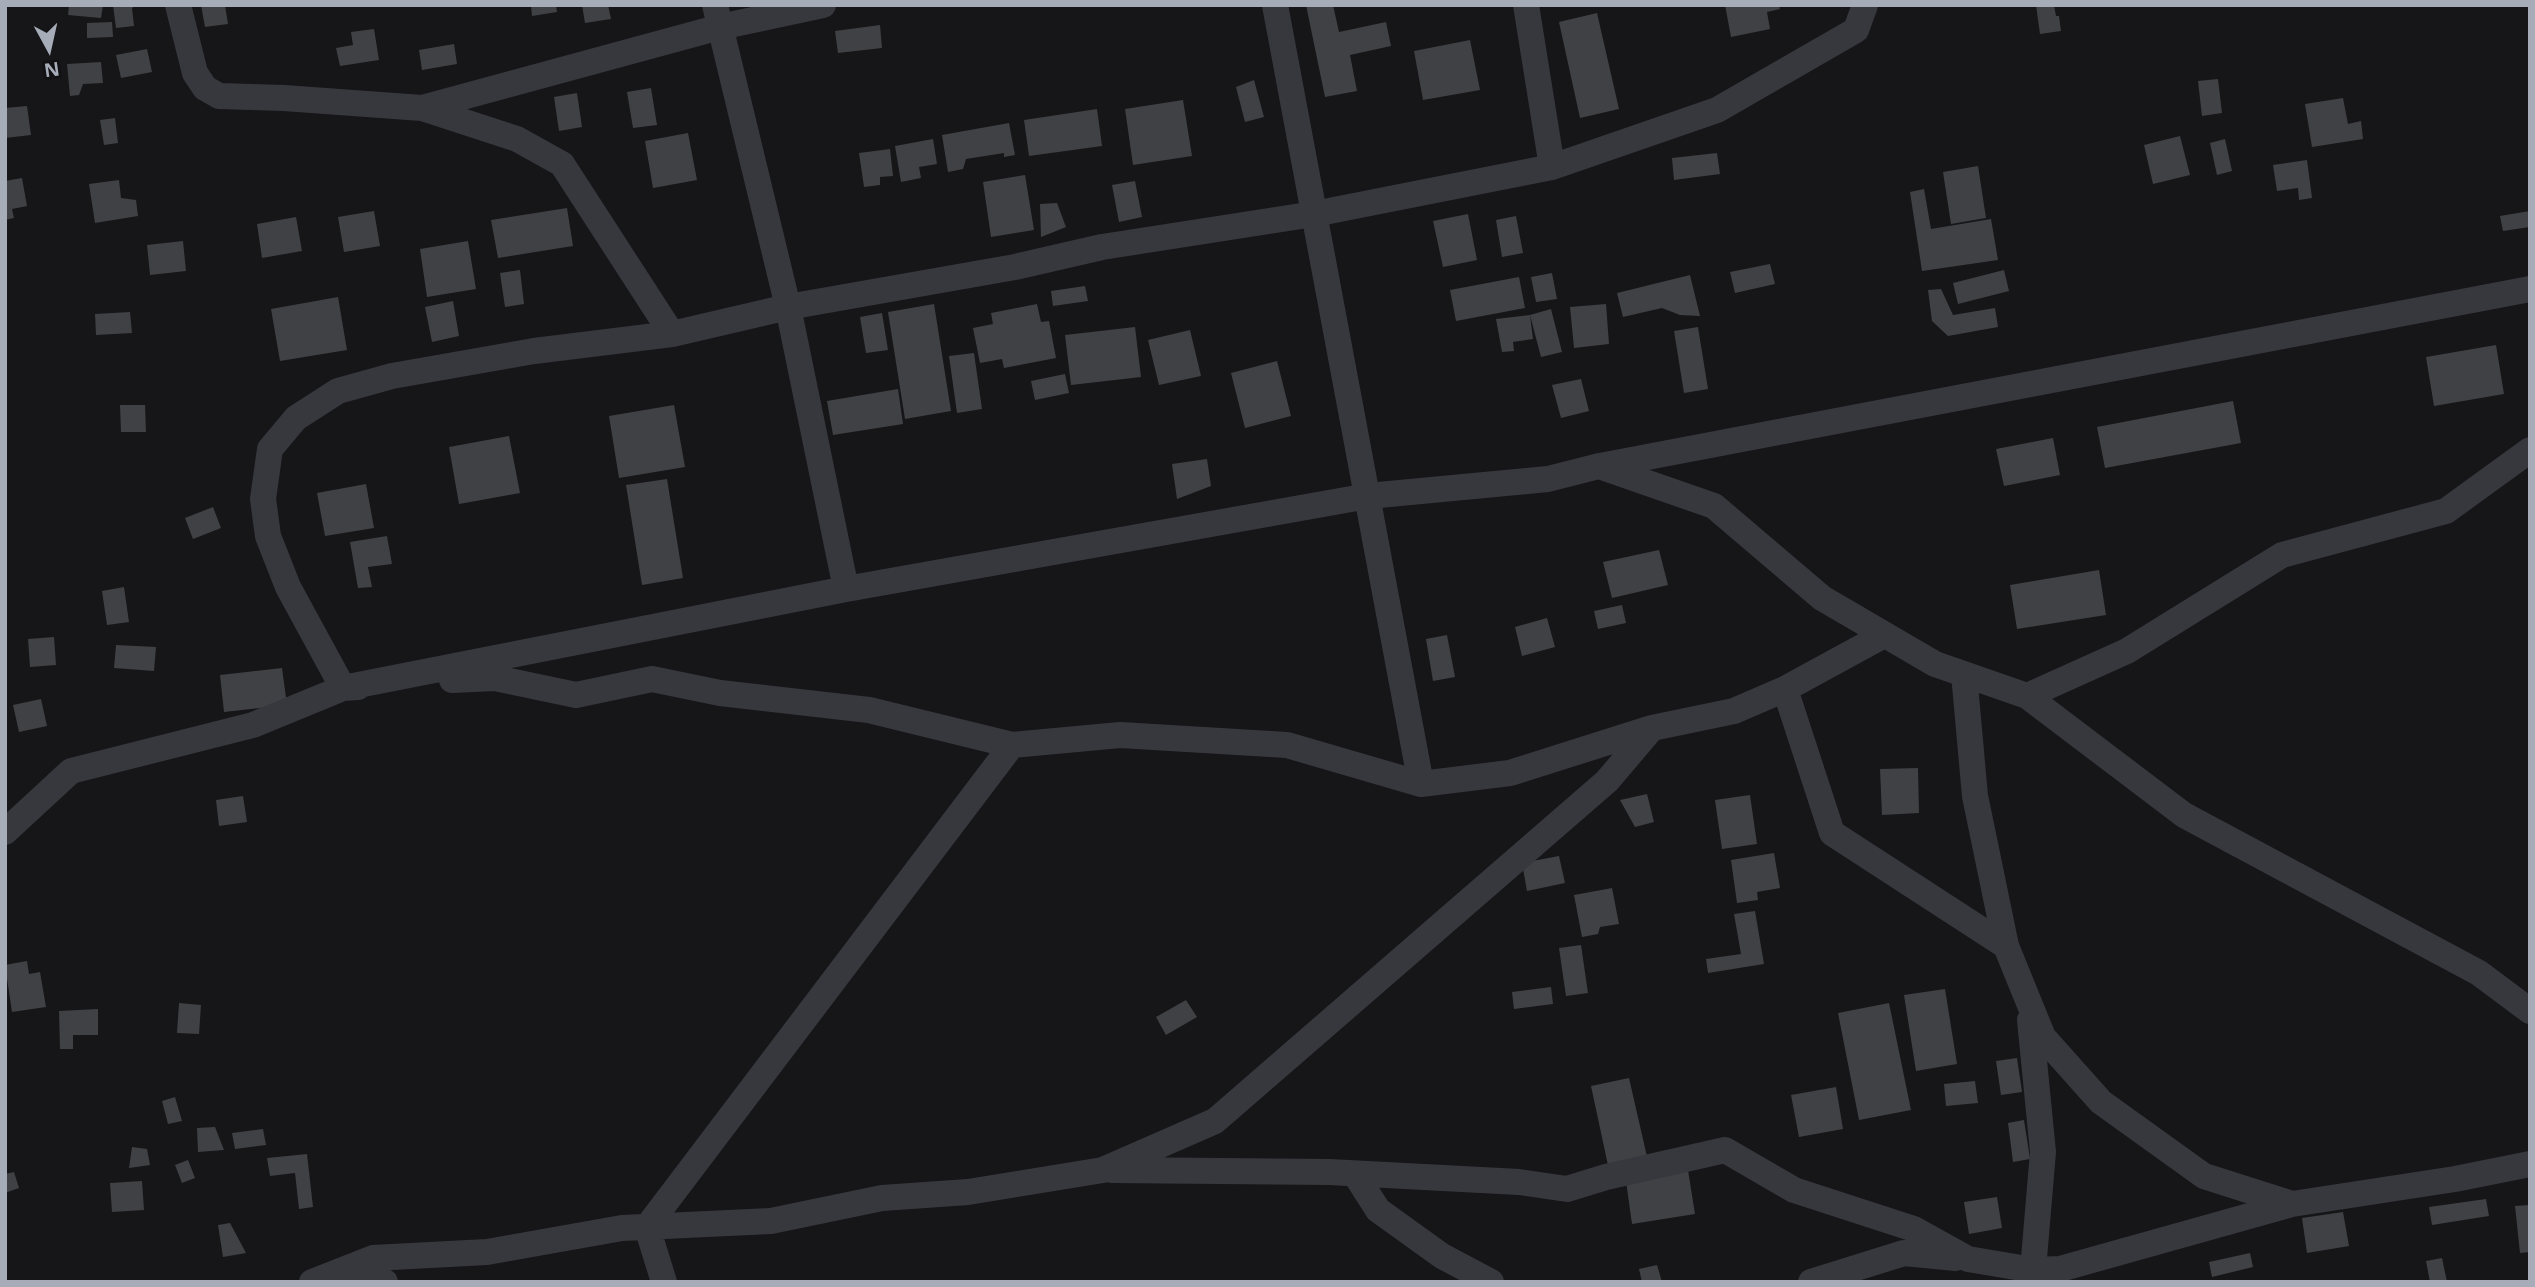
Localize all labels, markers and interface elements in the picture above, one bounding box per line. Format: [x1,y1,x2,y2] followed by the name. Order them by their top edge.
[14,14,84,84] north arrow
[42,56,61,84] text: N

